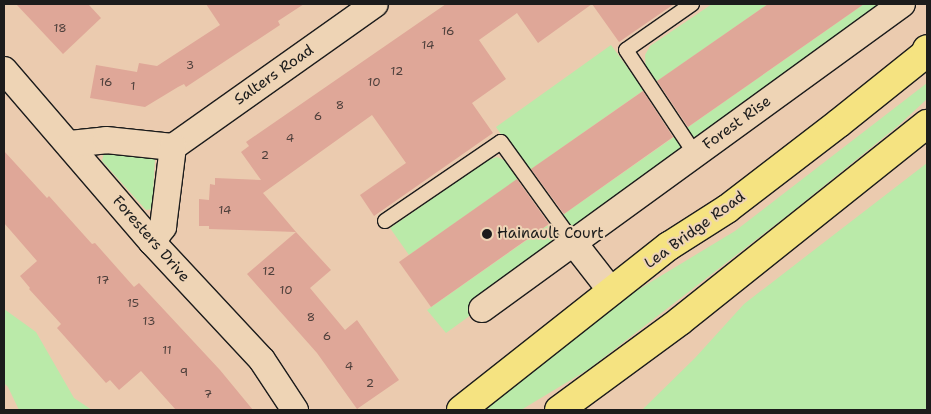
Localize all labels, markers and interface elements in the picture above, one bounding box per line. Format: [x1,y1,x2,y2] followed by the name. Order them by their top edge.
[53,22,67,36] house number: 18
[441,25,455,39] house number: 16
[422,39,434,53] house number: 14
[231,41,317,109] street label: Salters Road
[186,59,194,73] house number: 3
[391,65,403,79] house number: 12
[99,76,113,90] house number: 16
[367,76,381,90] house number: 10
[130,80,136,94] house number: 1
[699,92,775,154] street label: Forest Rise
[336,99,344,113] house number: 8
[314,110,322,124] house number: 6
[286,132,294,146] house number: 4
[261,149,269,163] house number: 2
[641,187,749,273] street label: Lea Bridge Road
[109,192,193,286] street label: Foresters Drive
[219,204,231,218] house number: 14
[497,225,604,243] place label: Hainault Court
[481,228,493,240] marker: Hainault Court
[263,265,275,279] house number: 12
[97,274,109,288] house number: 17
[279,284,293,298] house number: 10
[127,297,139,311] house number: 15
[307,311,315,325] house number: 8
[143,315,155,329] house number: 13
[323,330,331,344] house number: 6
[162,344,172,358] house number: 11
[345,360,353,374] house number: 4
[180,366,188,380] house number: 9
[366,377,374,391] house number: 2
[204,388,212,402] house number: 7

